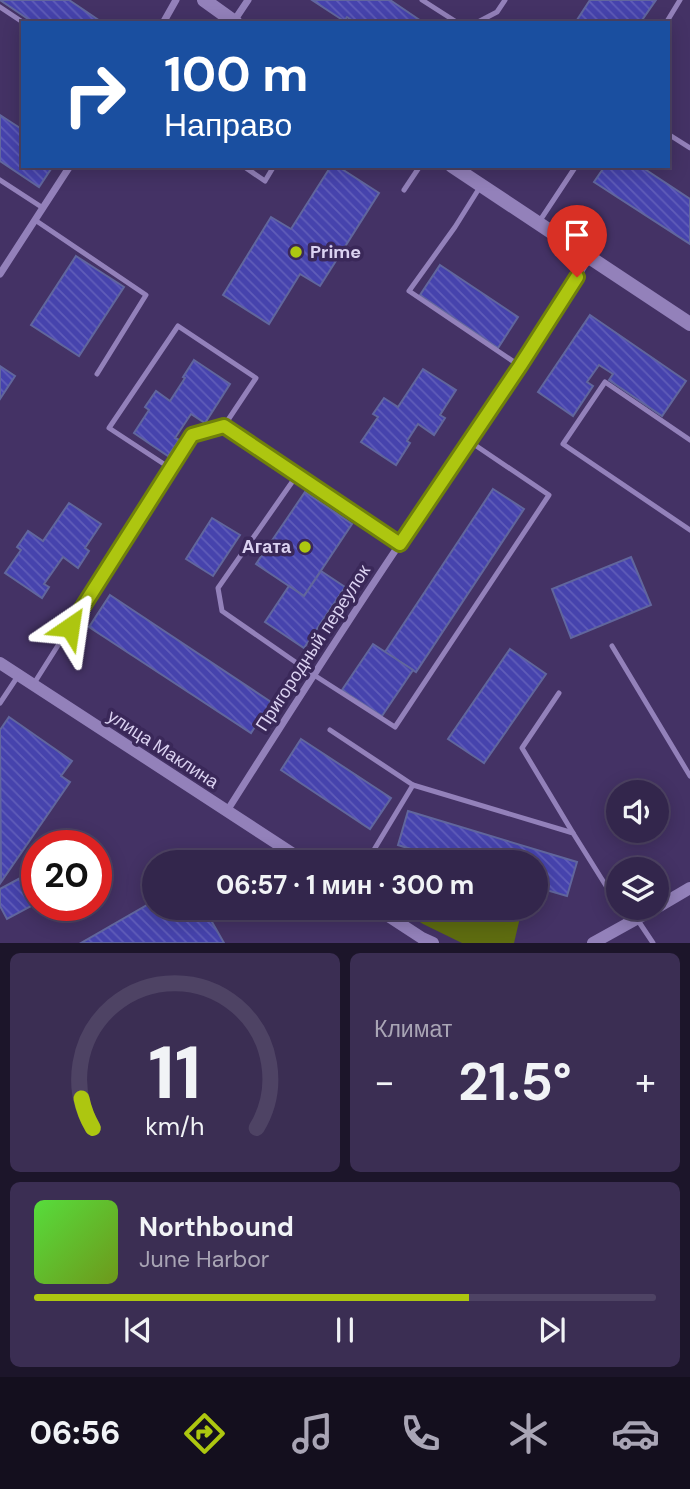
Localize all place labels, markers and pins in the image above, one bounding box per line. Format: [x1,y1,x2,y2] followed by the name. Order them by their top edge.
[547,205,607,277] pin
[310,240,361,264] place label: Prime
[288,244,304,260] marker: Prime
[242,535,292,559] place label: Агата
[297,539,313,555] marker: Агата

